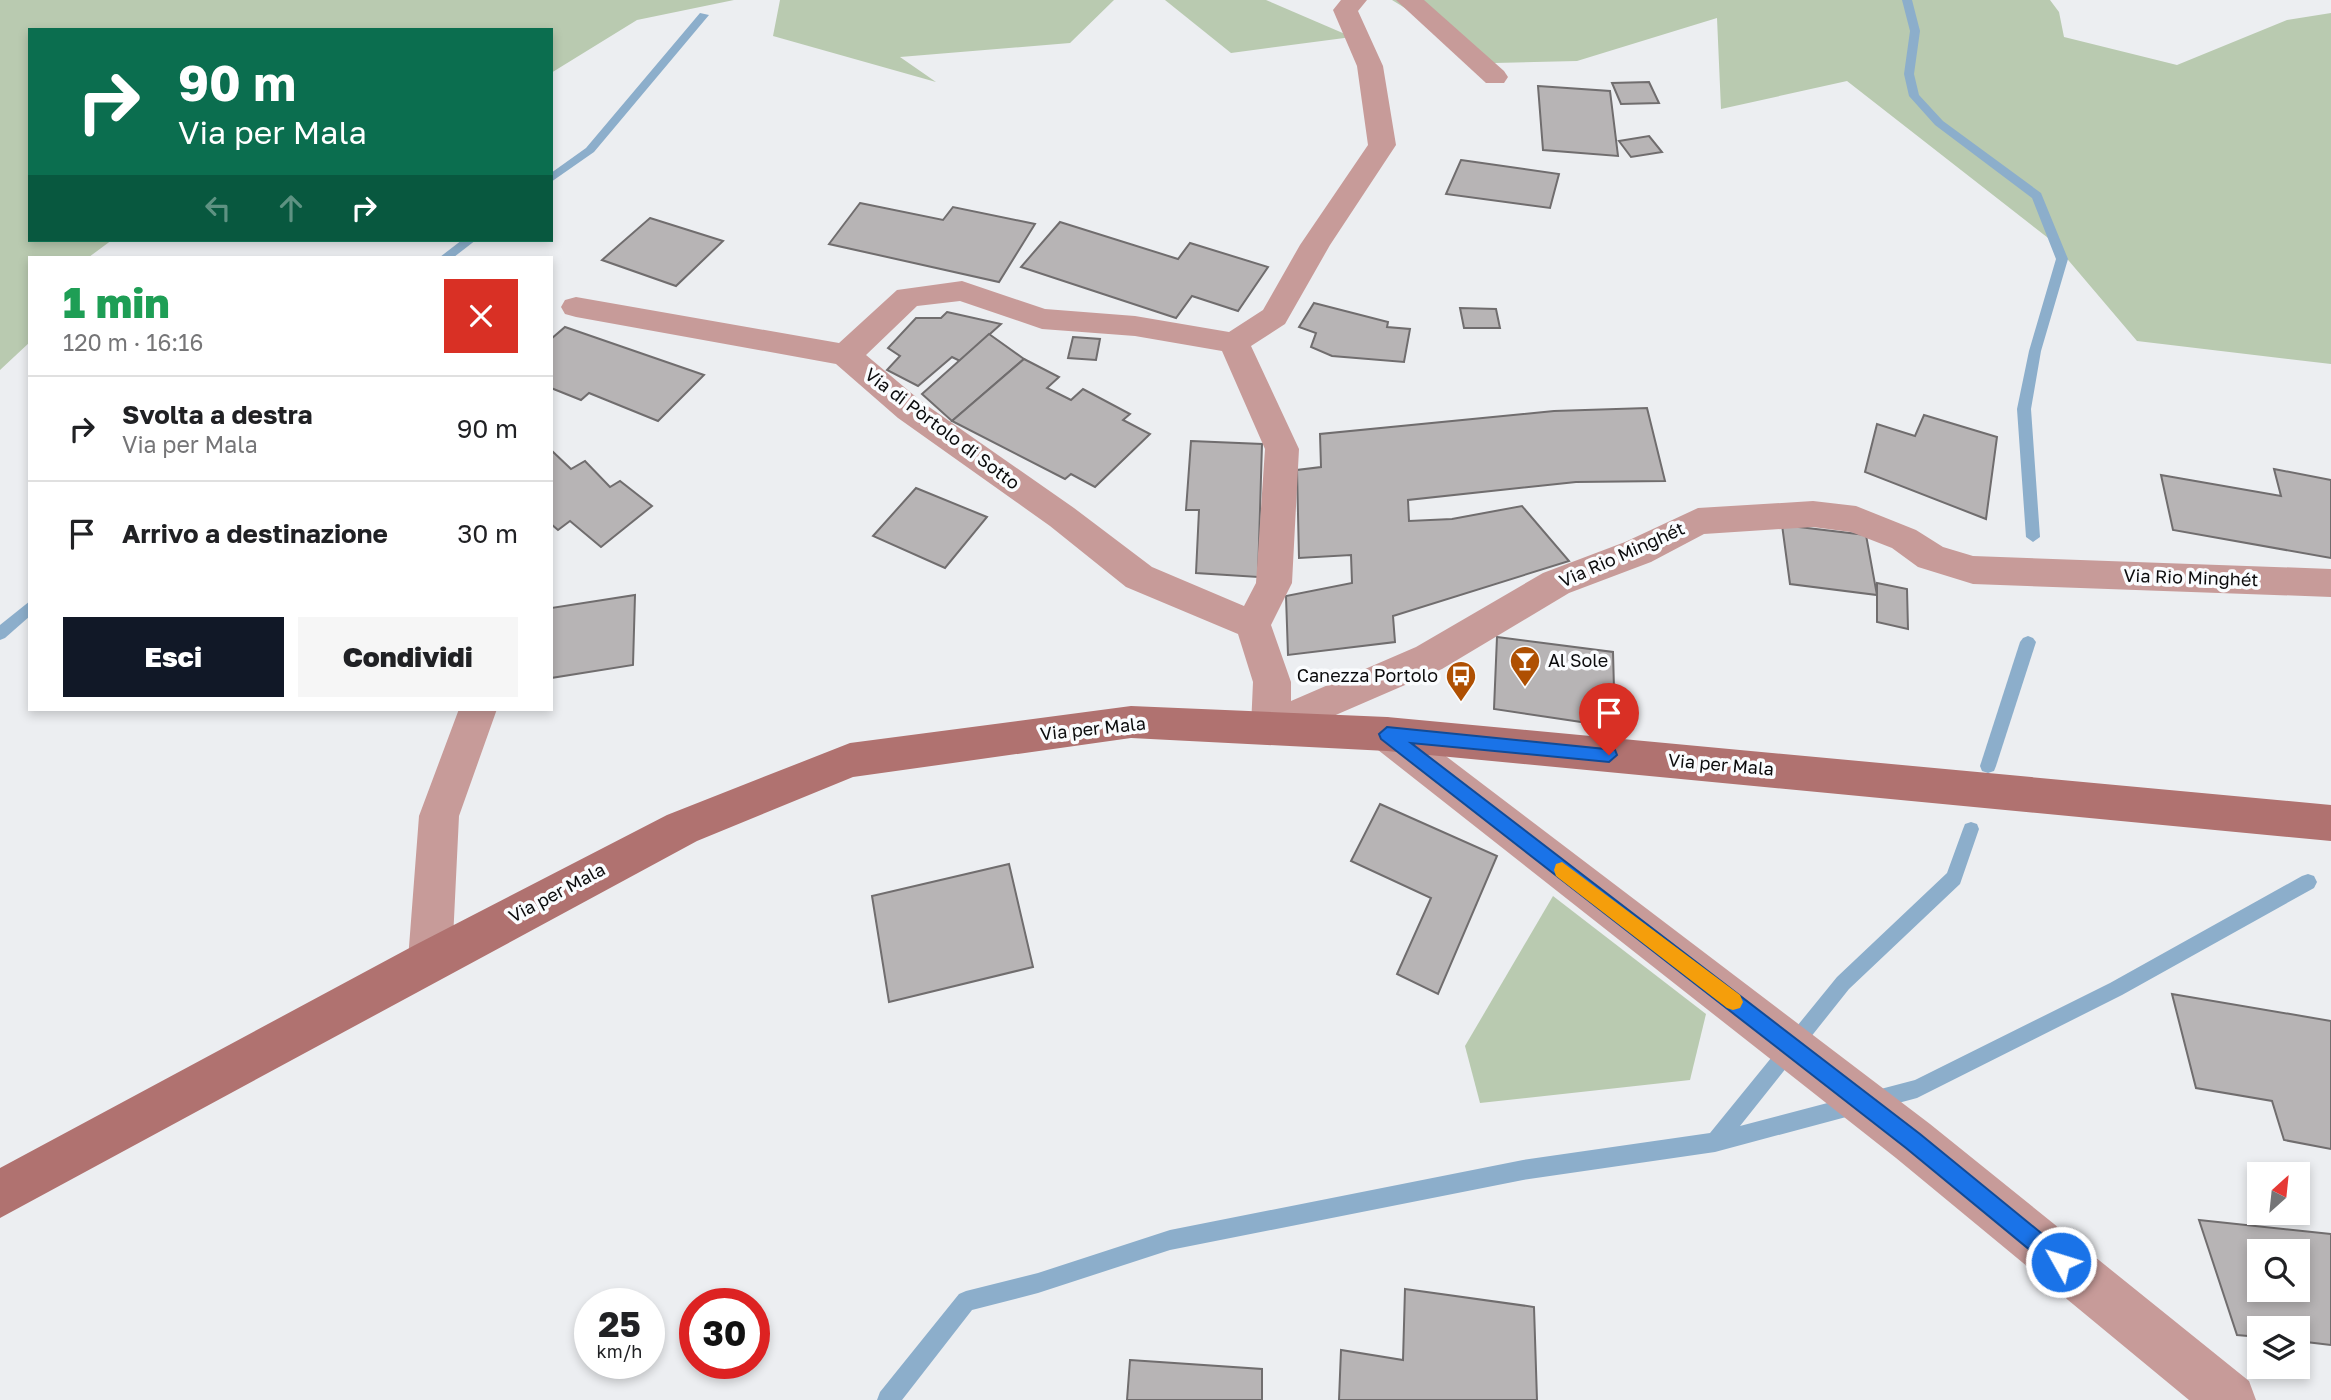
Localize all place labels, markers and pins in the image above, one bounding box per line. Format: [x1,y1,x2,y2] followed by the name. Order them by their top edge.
[1508,644,1542,688] bar icon: Al Sole
[1548,649,1608,671] place label: Al Sole
[1444,659,1478,703] bus stop icon: Canezza Portolo
[1297,664,1438,686] place label: Canezza Portolo
[1579,683,1639,755] pin

